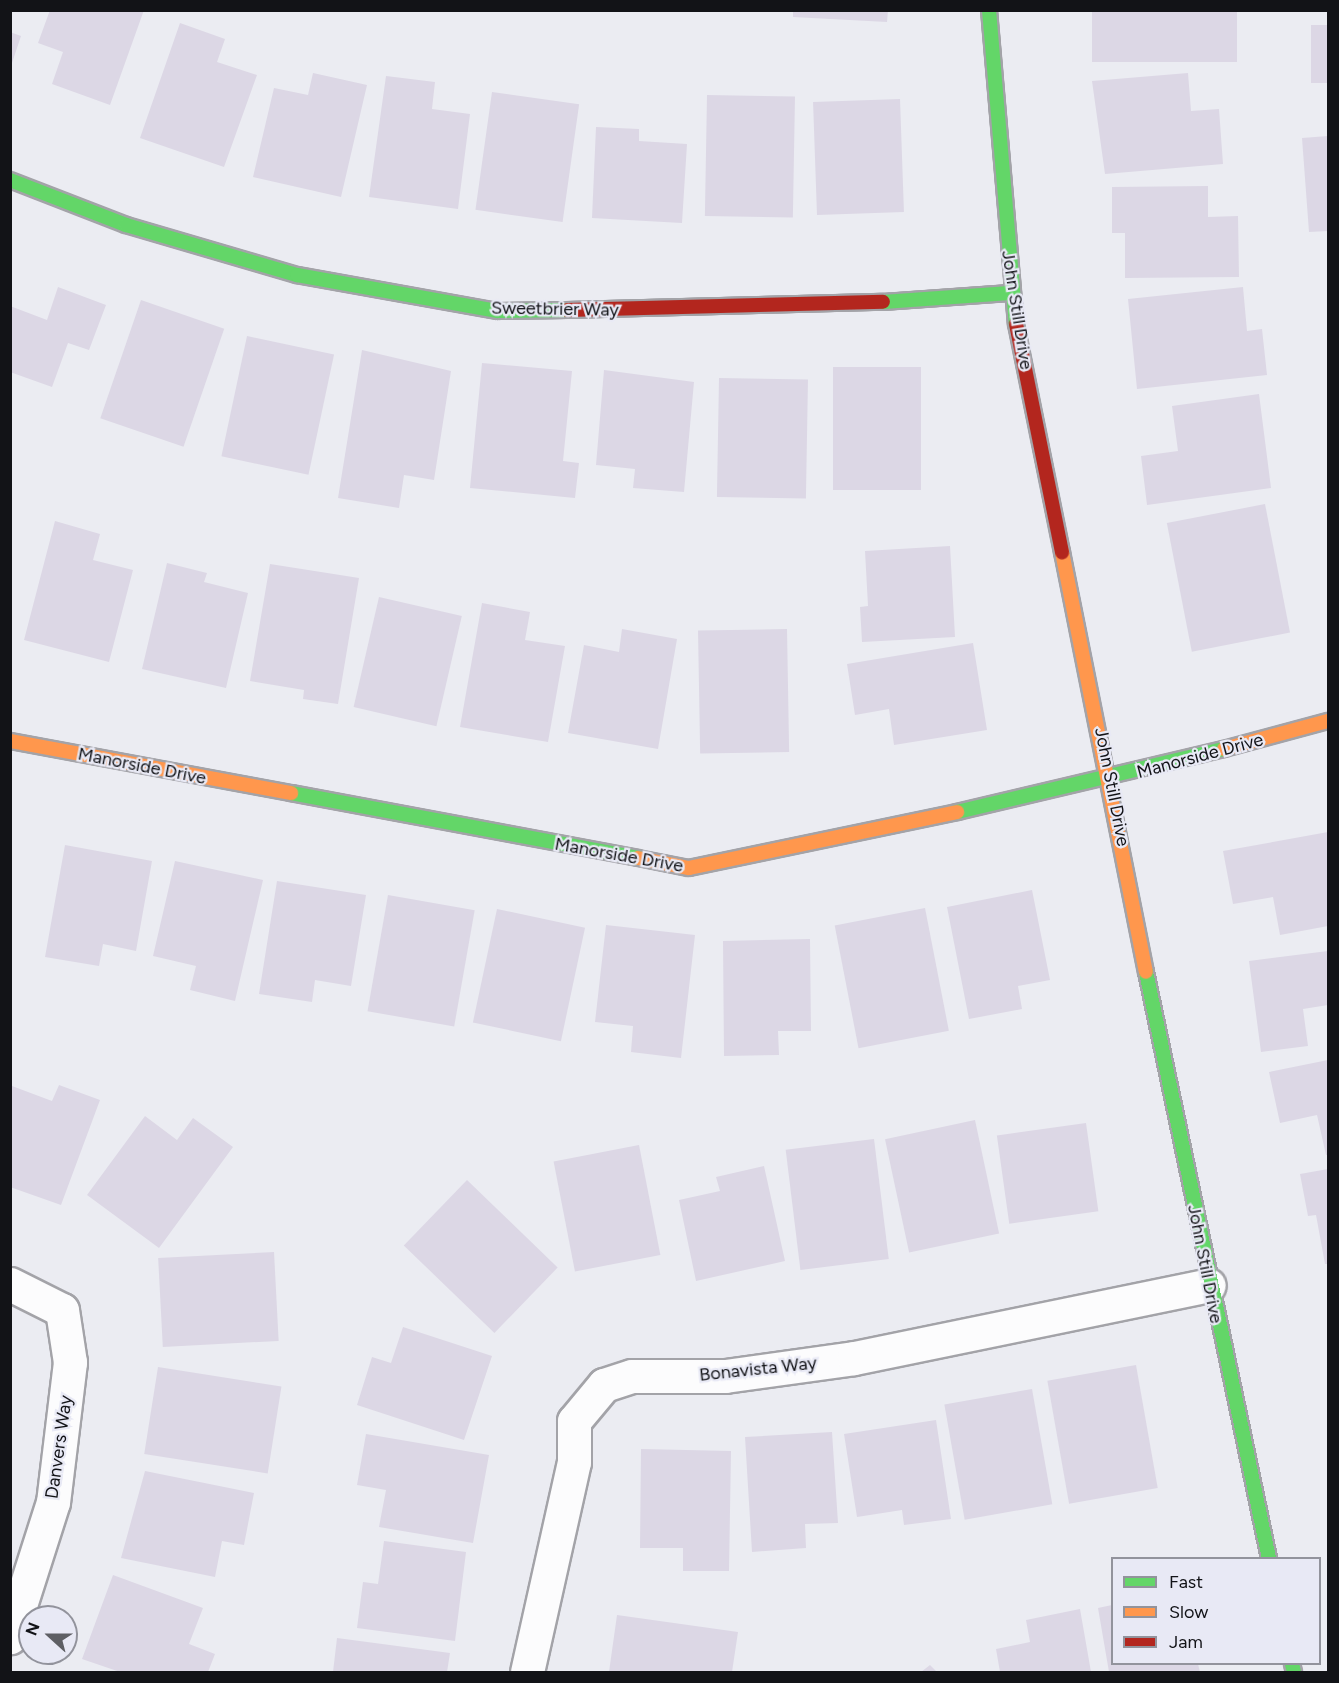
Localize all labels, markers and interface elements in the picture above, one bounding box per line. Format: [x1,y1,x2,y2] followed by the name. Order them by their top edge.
[997,249,1037,371] street label: John Still Drive
[491,297,619,321] street label: Sweetbrier Way
[1090,726,1134,848] street label: John Still Drive
[1134,729,1266,783] street label: Manorside Drive
[76,743,208,789] street label: Manorside Drive
[553,833,685,877] street label: Manorside Drive
[1183,1203,1227,1325] street label: John Still Drive
[698,1352,818,1386] street label: Bonavista Way
[41,1394,77,1500] street label: Danvers Way
[1111,1557,1321,1665] legend
[1169,1571,1203,1593] text: Fast
[1169,1601,1208,1623] text: Slow
[18,1605,78,1665] north arrow
[22,1620,44,1638] text: N
[1169,1631,1203,1653] text: Jam

